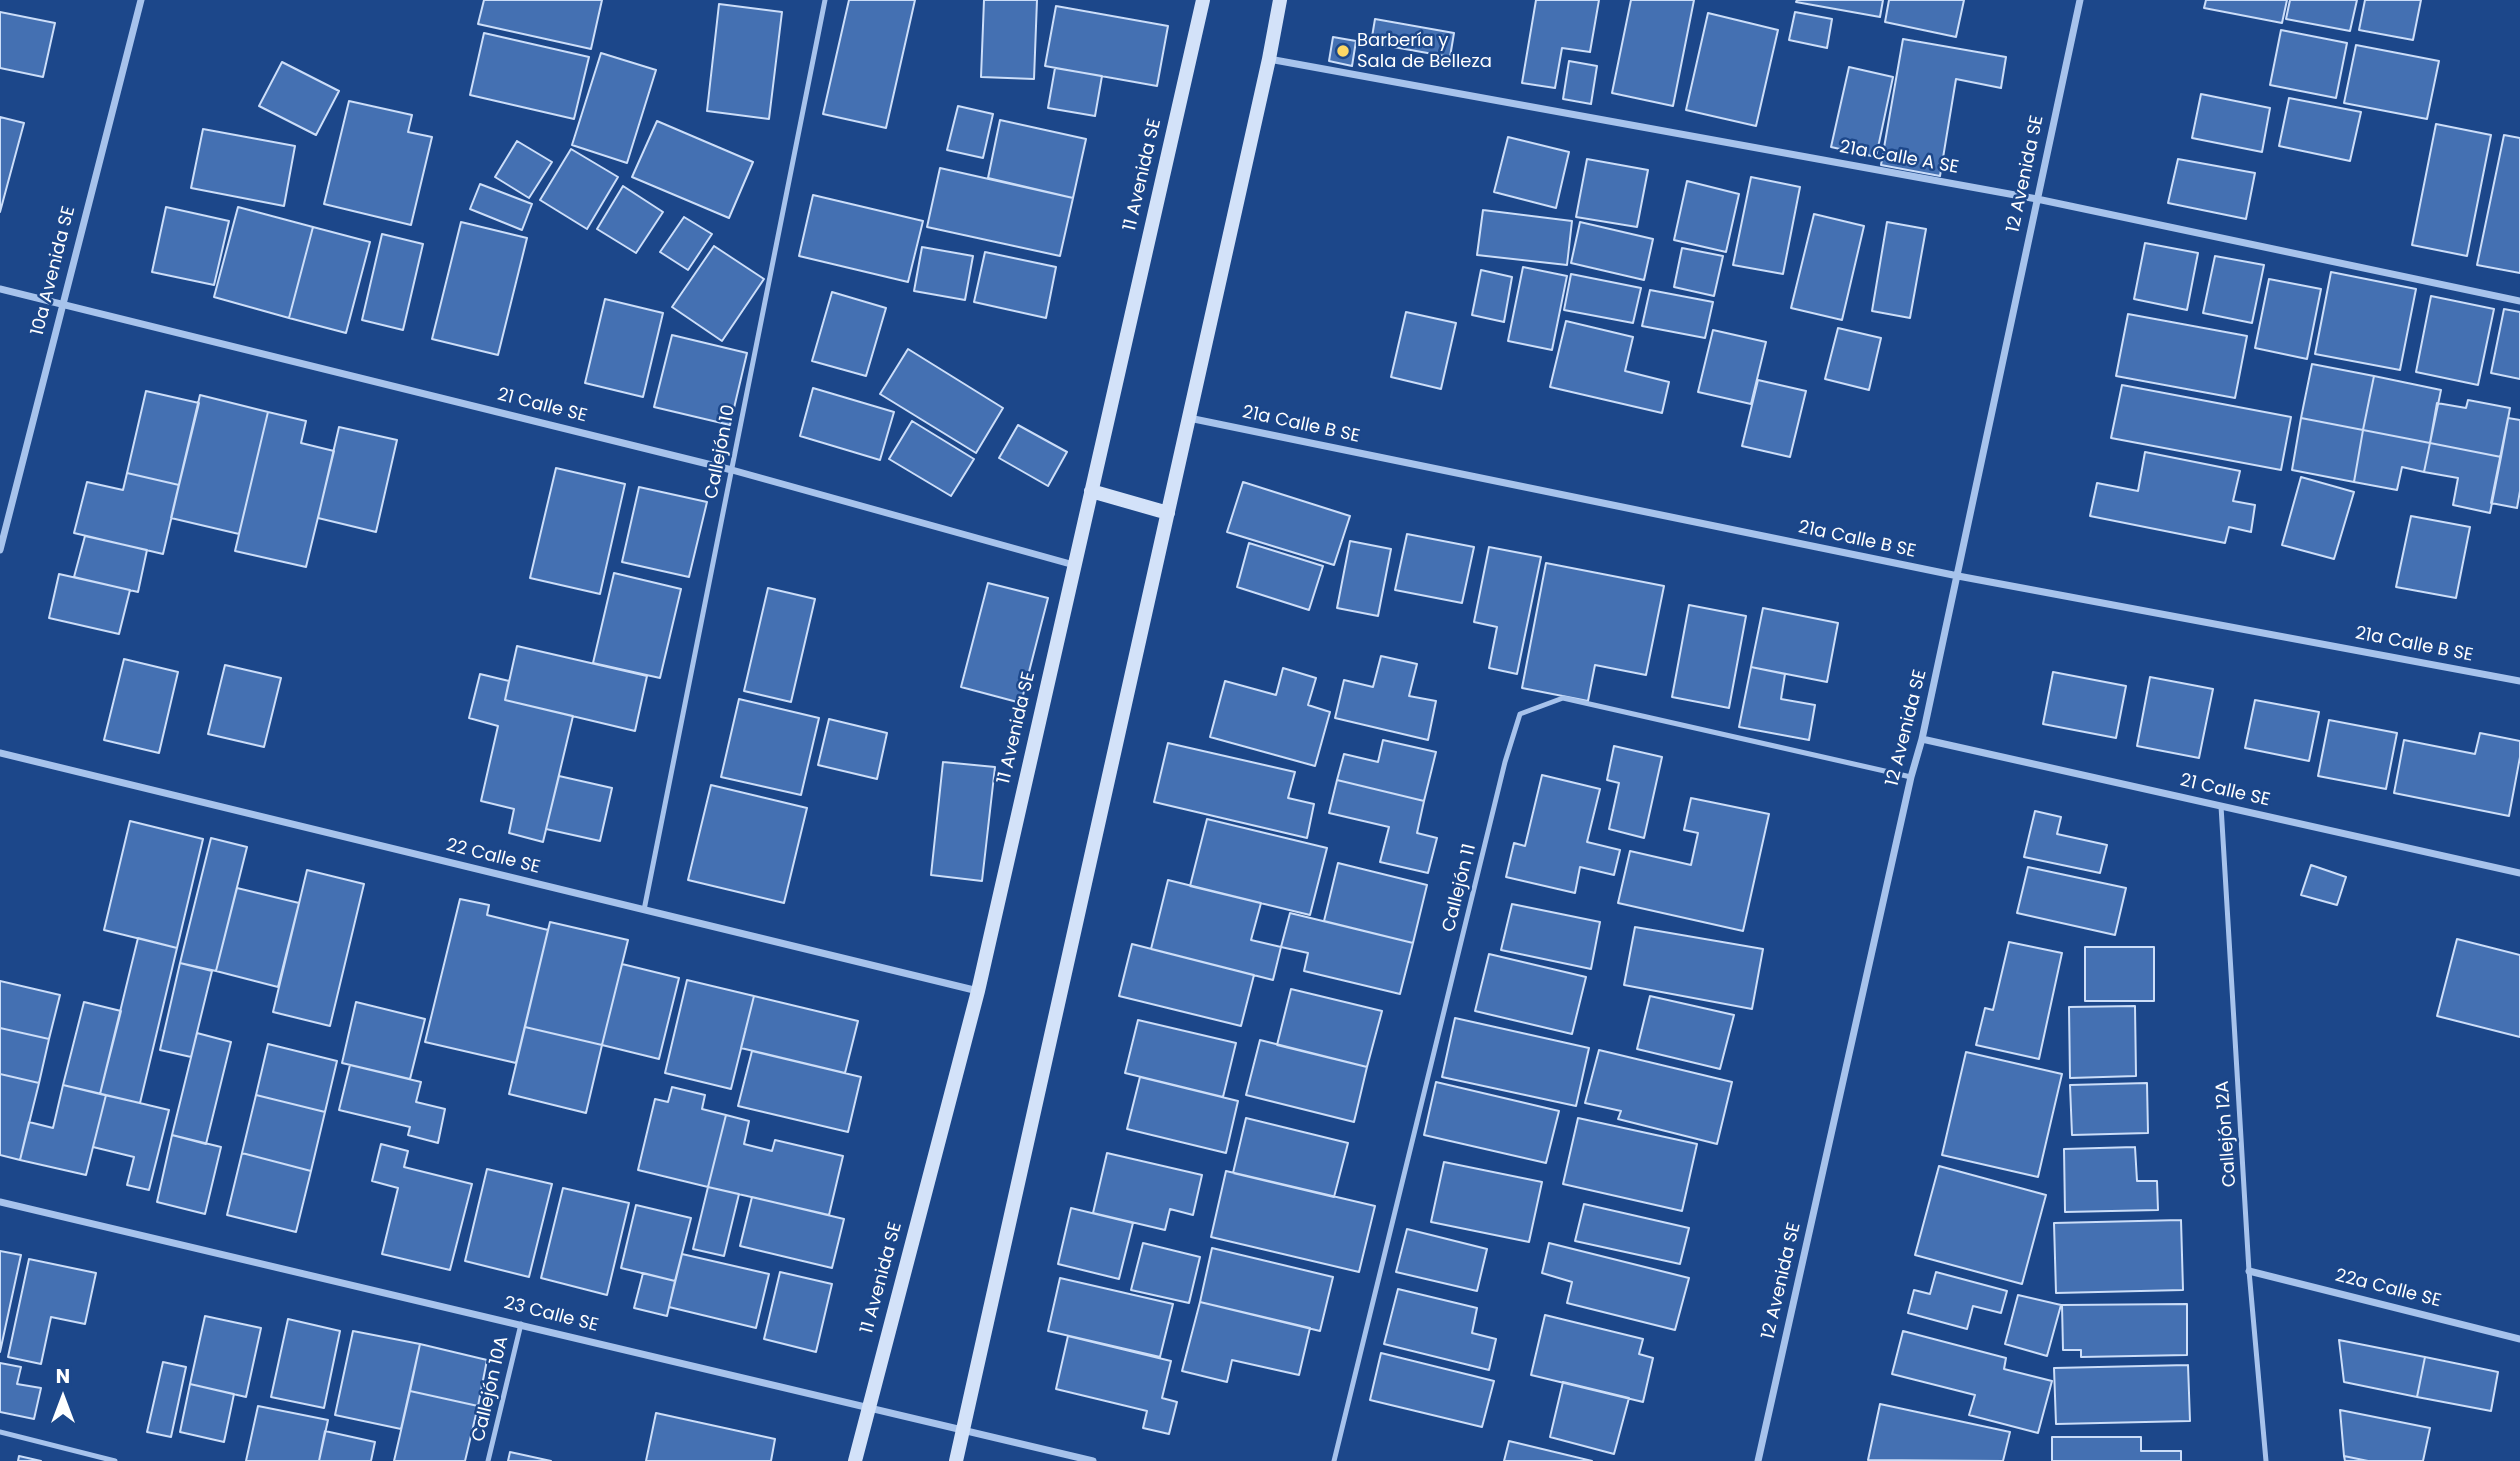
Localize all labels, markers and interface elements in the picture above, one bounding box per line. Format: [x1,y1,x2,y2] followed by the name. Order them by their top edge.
[1357,30,1492,72] place label: Barbería y Sala de Belleza
[1335,43,1351,59] marker: Barbería y Sala de Belleza
[2003,113,2049,235] street label: 12 Avenida SE
[1120,117,1166,233] street label: 11 Avenida SE
[1838,137,1960,179] street label: 21a Calle A SE
[28,204,80,338] street label: 10a Avenida SE
[495,384,589,428] street label: 21 Calle SE
[1240,402,1362,448] street label: 21a Calle B SE
[701,403,741,501] street label: Callejón 10
[1796,517,1918,563] street label: 21a Calle B SE
[2353,623,2475,667] street label: 21a Calle B SE
[1882,668,1932,788] street label: 12 Avenida SE
[994,670,1040,786] street label: 11 Avenida SE
[2178,770,2272,812] street label: 21 Calle SE
[444,835,542,879] street label: 22 Calle SE
[1439,842,1481,934] street label: Callejón 11
[2213,1080,2241,1188] street label: Callejón 12A
[857,1220,907,1336] street label: 11 Avenida SE
[1758,1221,1806,1341] street label: 12 Avenida SE
[2333,1265,2443,1313] street label: 22a Calle SE
[502,1293,600,1337] street label: 23 Calle SE
[468,1334,514,1444] street label: Callejón 10A
[28,1363,98,1433] north arrow
[56,1363,70,1390] text: N

